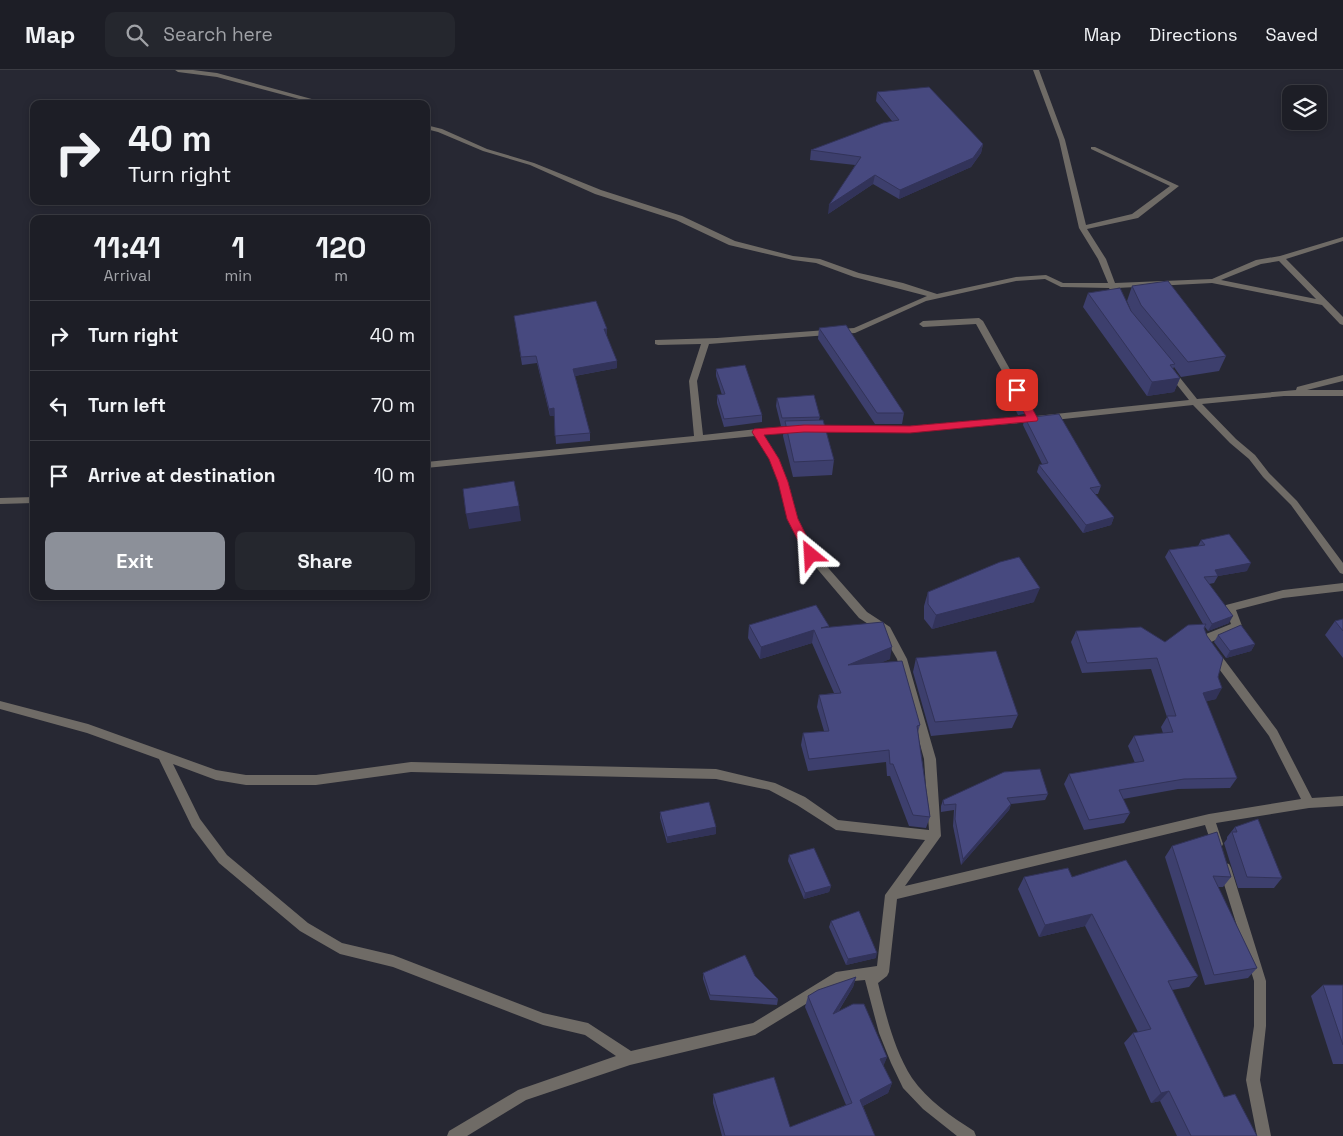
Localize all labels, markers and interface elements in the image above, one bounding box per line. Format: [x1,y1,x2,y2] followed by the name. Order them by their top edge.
[105,12,455,57] search box
[25,19,75,50] text: Map
[123,21,151,49] icon: search
[163,22,273,47] text: Search here
[1084,23,1121,46] text: Map
[1149,23,1238,46] text: Directions
[1266,23,1318,46] text: Saved
[1282,85,1327,130] map controls
[1282,85,1327,130] button: layers
[128,117,212,161] text: 40 m
[45,120,110,185] icon: right
[128,160,231,188] text: Turn right
[94,228,161,267] text: 11:41
[232,228,245,267] text: 1
[316,228,366,267] text: 120
[104,265,151,286] text: Arrival
[225,265,252,286] text: min
[334,265,348,286] text: m
[45,322,73,350] icon: right
[88,323,178,348] text: Turn right
[370,323,415,348] text: 40 m
[996,369,1038,411] pin
[1003,376,1031,404] icon: arrive
[45,392,73,420] icon: left
[88,393,166,418] text: Turn left
[371,393,415,418] text: 70 m
[45,462,73,490] icon: arrive
[88,463,276,488] text: Arrive at destination
[374,463,415,488] text: 10 m
[784,528,836,580] position arrow
[45,532,225,590] button: Exit
[235,532,415,590] button: Share

